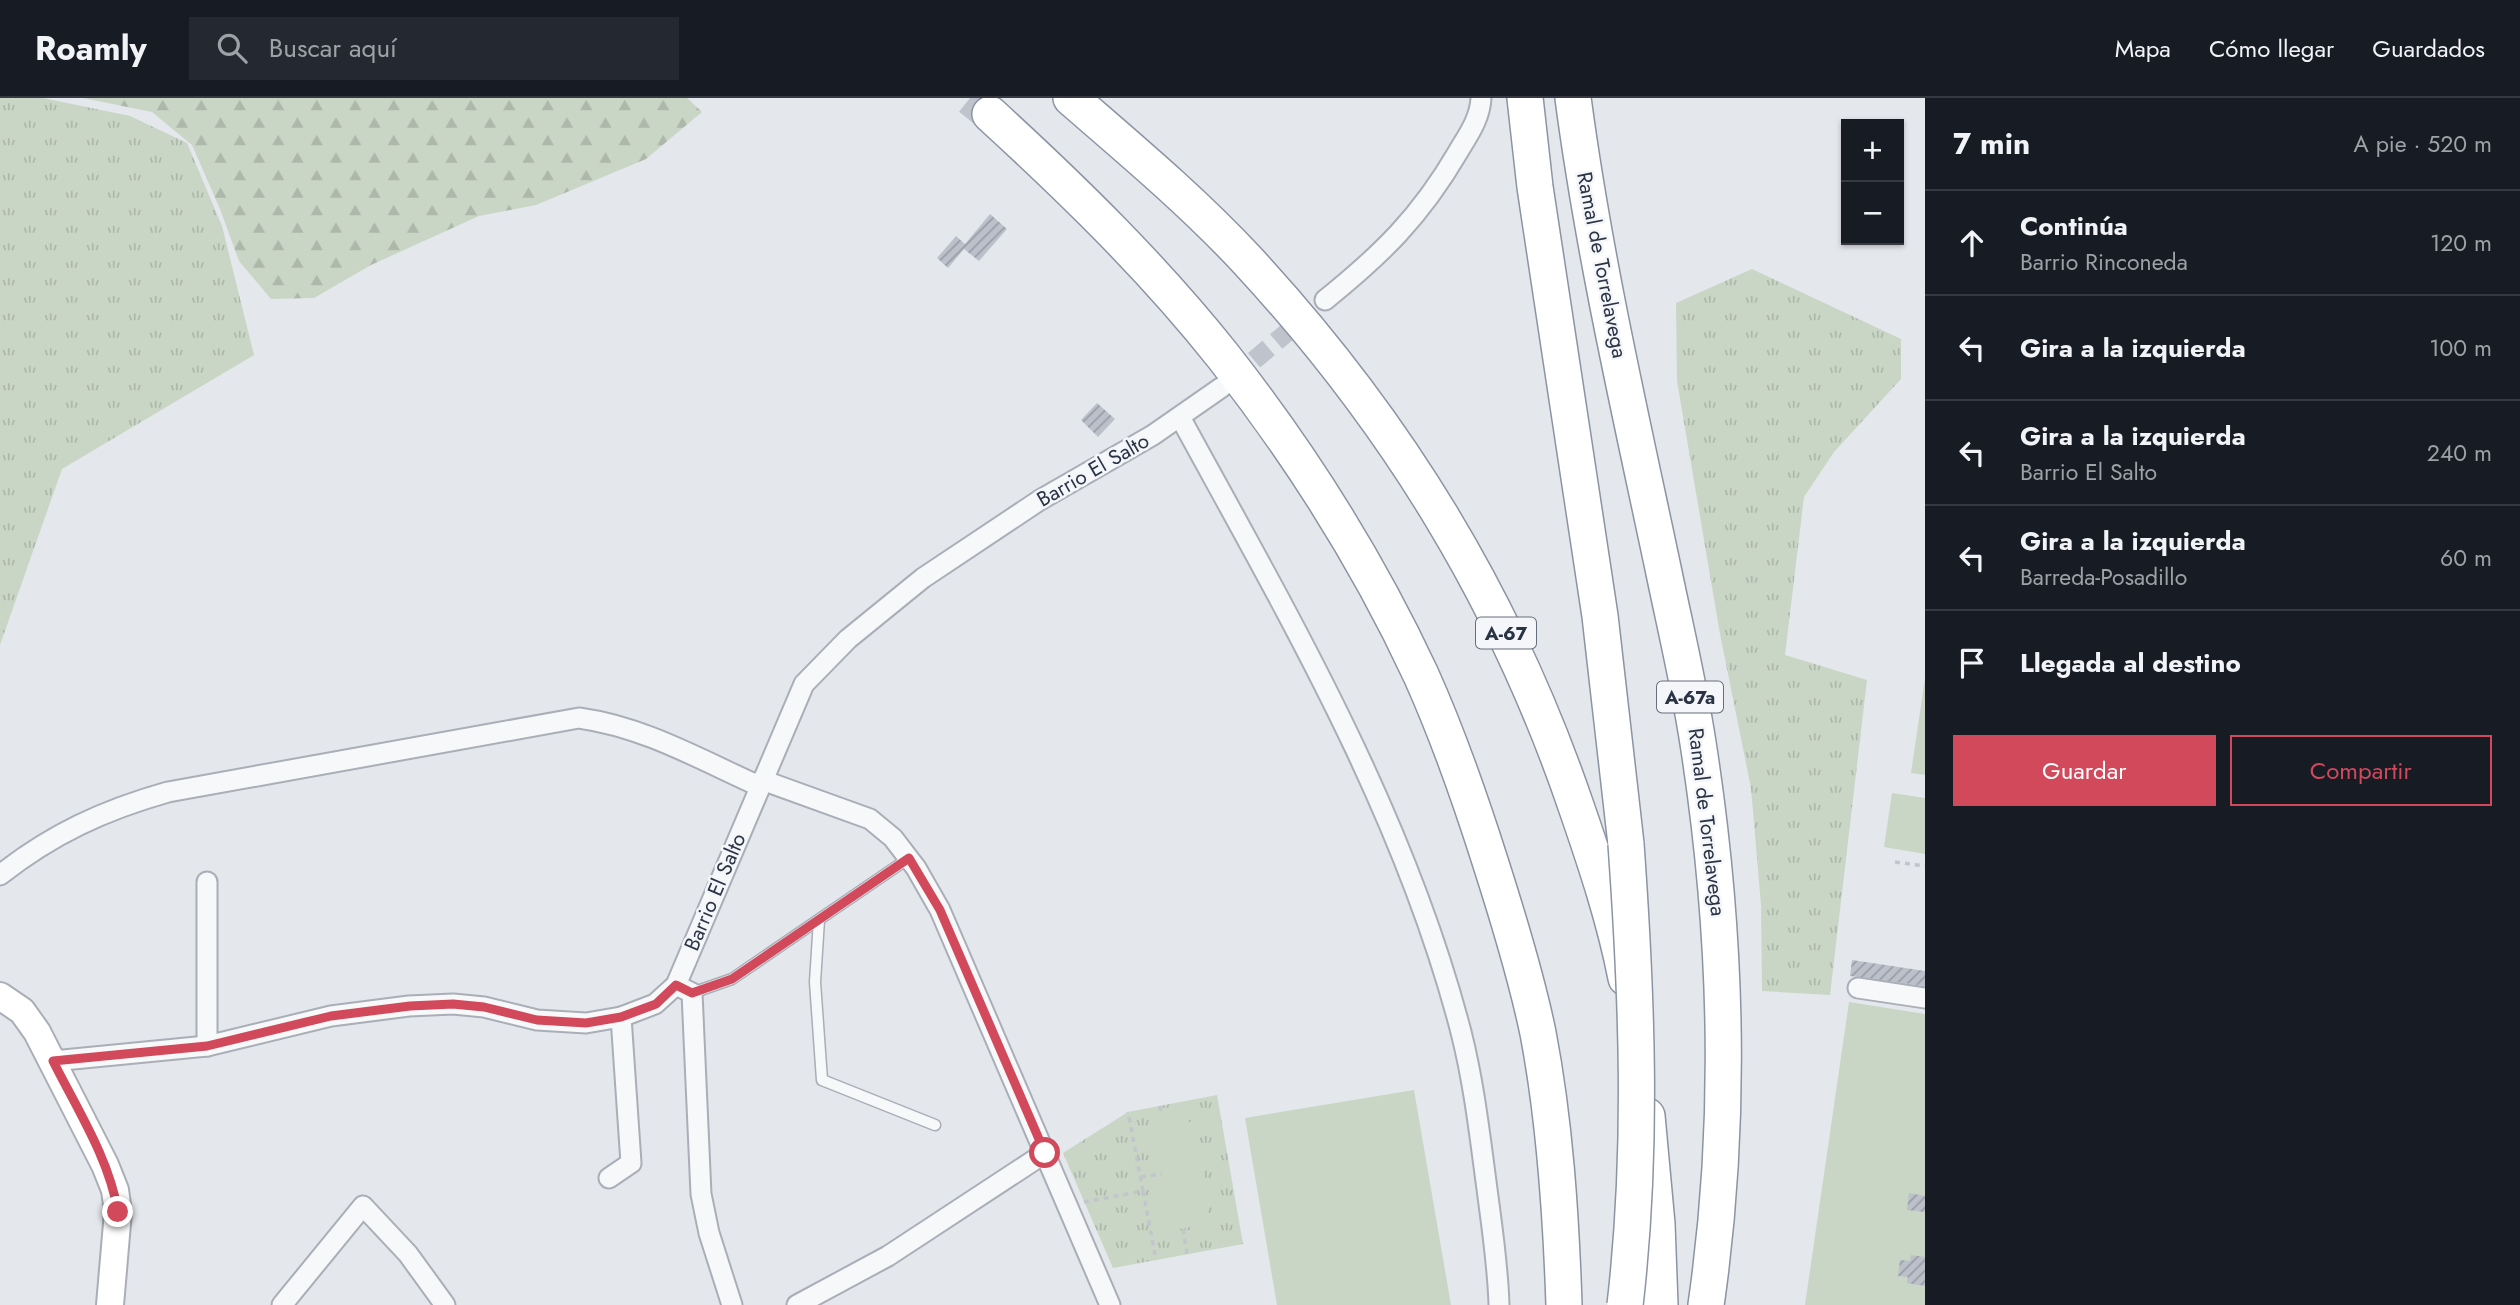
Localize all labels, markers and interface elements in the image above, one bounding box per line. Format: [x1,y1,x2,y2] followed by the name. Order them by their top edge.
[189,17,679,80] search box
[35,25,147,72] text: Roamly
[213,29,251,67] icon: search
[269,29,397,67] text: Buscar aquí
[2115,31,2171,66] text: Mapa
[2209,31,2334,66] text: Cómo llegar
[2372,31,2485,66] text: Guardados
[1841,119,1904,245] map controls
[1841,119,1904,182] button: +
[1953,122,2030,165] text: 7 min
[2354,127,2492,161] text: A pie · 520 m
[1569,169,1635,361] street label: Ramal de Torrelavega
[1841,182,1904,245] button: −
[2020,207,2128,245] text: Continúa
[1953,224,1991,262] icon: ahead
[2430,226,2492,260] text: 120 m
[2020,245,2188,279] text: Barrio Rinconeda
[1953,329,1991,367] icon: left
[2020,329,2246,367] text: Gira a la izquierda
[2429,331,2492,365] text: 100 m
[2020,417,2246,455] text: Gira a la izquierda
[1031,426,1155,514] street label: Barrio El Salto
[1953,434,1991,472] icon: left
[2427,436,2492,470] text: 240 m
[2020,455,2157,489] text: Barrio El Salto
[2020,522,2246,560] text: Gira a la izquierda
[1953,539,1991,577] icon: left
[2440,541,2492,575] text: 60 m
[2020,560,2187,594] text: Barreda-Posadillo
[1476,618,1536,648] road number: A-67
[1953,644,1991,682] icon: arrive
[2020,644,2241,682] text: Llegada al destino
[1657,682,1723,712] road number: A-67a
[1681,726,1733,918] street label: Ramal de Torrelavega
[1953,735,2216,806] button: Guardar
[2230,735,2492,806] button: Compartir
[677,829,753,955] street label: Barrio El Salto
[1029,1137,1060,1168] route start
[102,1196,133,1227] route end

